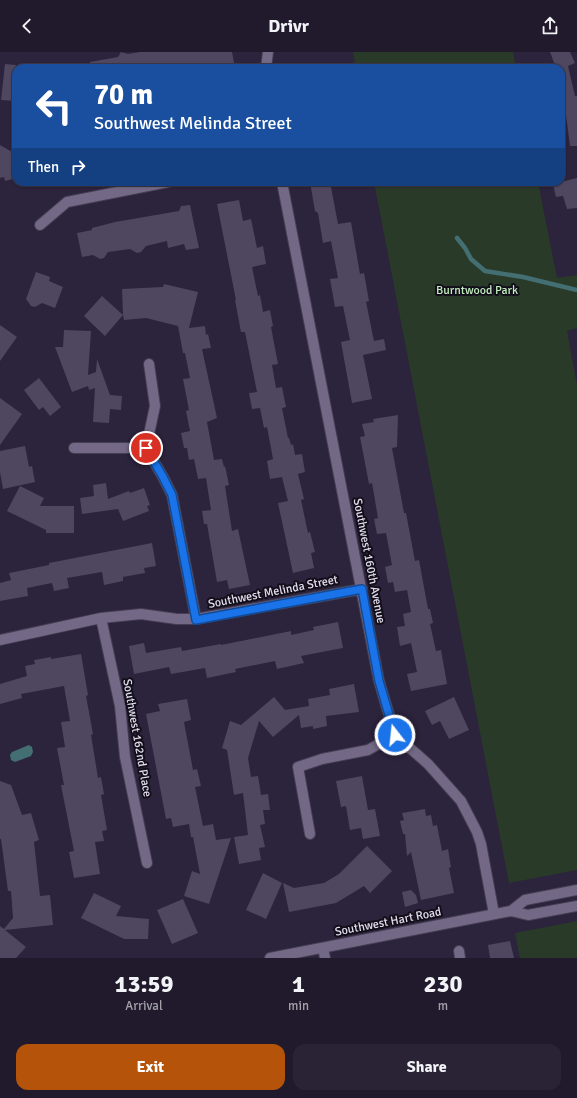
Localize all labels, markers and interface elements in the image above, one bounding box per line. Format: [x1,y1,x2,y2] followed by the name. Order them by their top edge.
[16,15,38,37] icon: back
[268,15,309,37] text: Drivr
[539,15,561,37] icon: share
[94,78,153,112] text: 70 m
[28,80,80,132] icon: left
[94,112,292,134] text: Southwest Melinda Street
[67,156,89,178] icon: right
[28,158,59,176] text: Then
[436,283,518,298] park label: Burntwood Park
[129,431,163,465] pin
[135,437,157,459] icon: arrive
[350,497,388,625] street label: Southwest 160th Avenue
[207,572,339,612] street label: Southwest Melinda Street
[119,678,155,798] street label: Southwest 162nd Place
[374,714,416,756] position arrow
[334,904,442,940] street label: Southwest Hart Road
[115,969,173,999] text: 13:59
[292,969,305,999] text: 1
[424,969,462,999] text: 230
[125,998,163,1014] text: Arrival
[288,998,309,1014] text: min
[438,998,448,1014] text: m
[16,1044,285,1090] button: Exit
[293,1044,561,1090] button: Share

